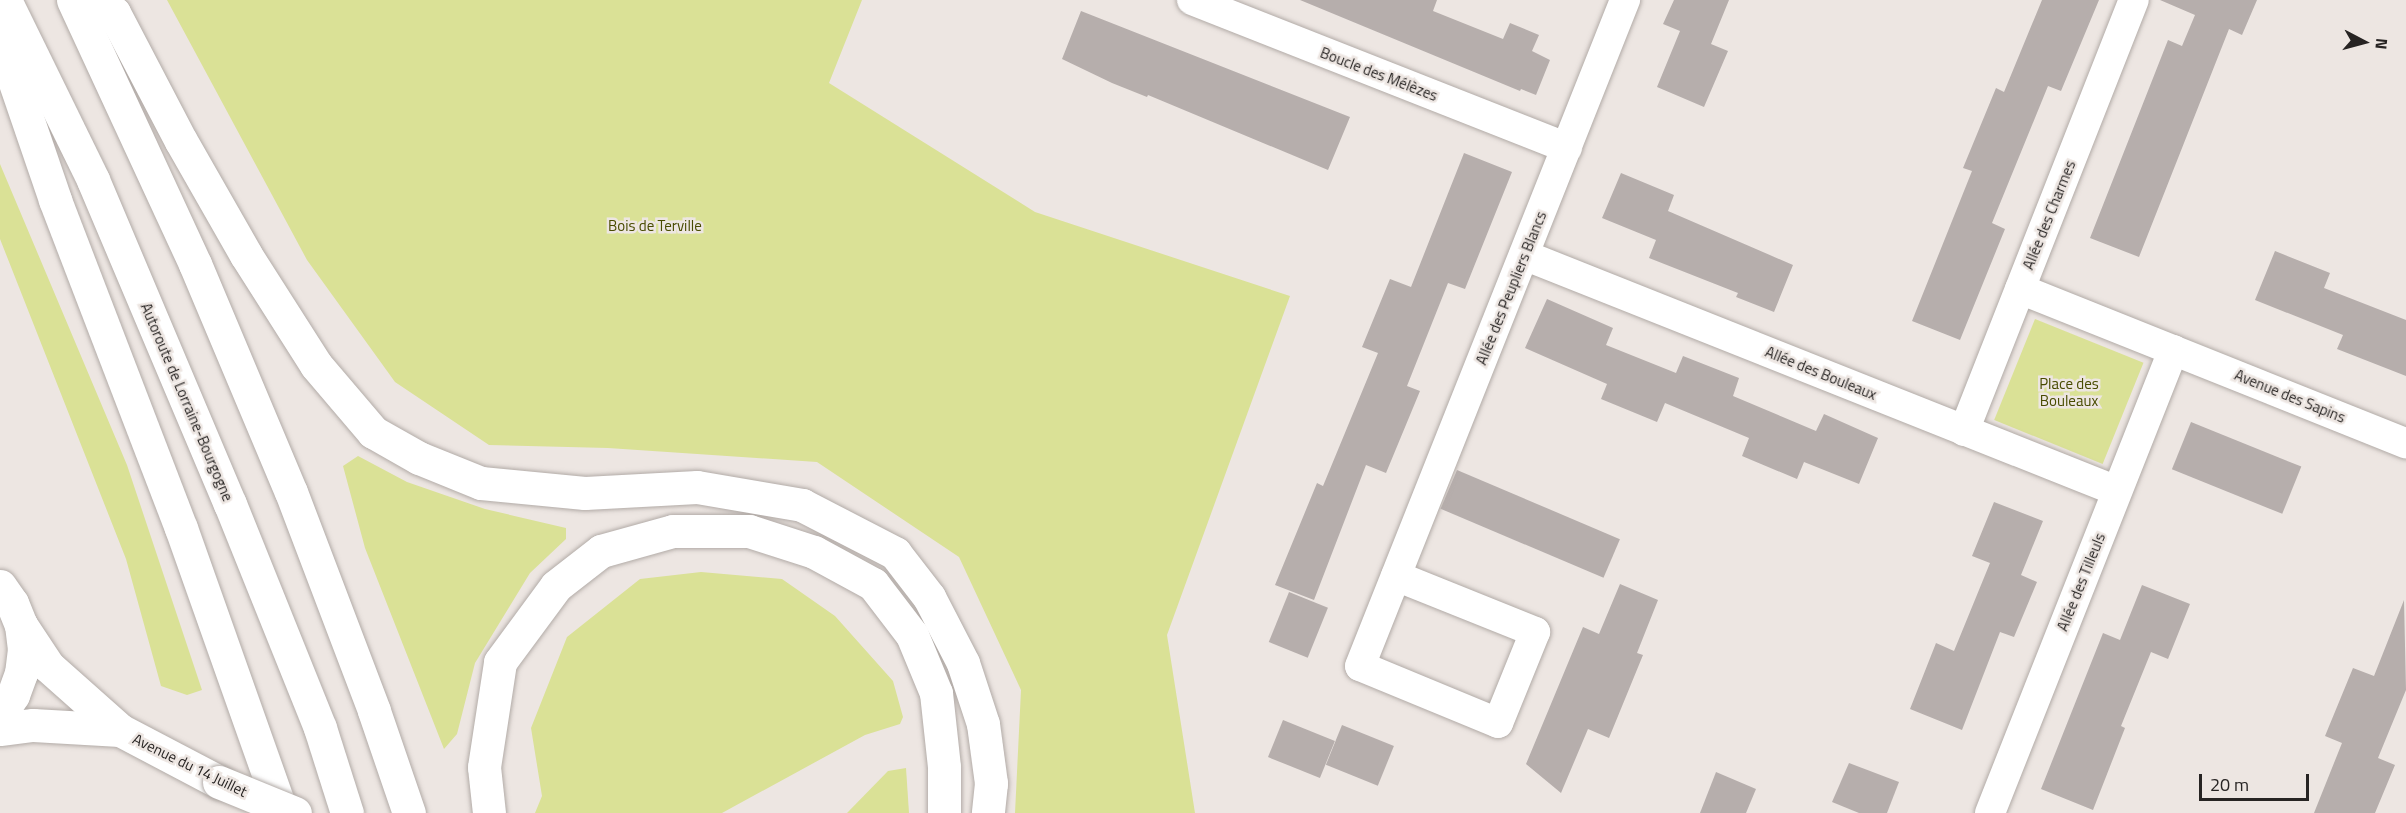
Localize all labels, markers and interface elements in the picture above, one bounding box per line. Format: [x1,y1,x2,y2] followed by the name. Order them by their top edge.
[2334,12,2394,72] north arrow
[2369,37,2394,51] text: N
[1318,43,1440,105] street label: Boucle des Mélèzes
[2019,158,2079,272] street label: Allée des Charmes
[1472,209,1550,367] street label: Allée des Peupliers Blancs
[608,217,702,235] park label: Bois de Terville
[137,300,237,504] street label: Autoroute de Lorraine-Bourgogne
[1763,342,1879,404] street label: Allée des Bouleaux
[2232,366,2348,426] street label: Avenue des Sapins
[2039,374,2099,409] park label: Place des Bouleaux
[2053,530,2109,634] street label: Allée des Tilleuls
[130,730,250,800] street label: Avenue du 14 Juillet
[2202,762,2312,800] scale bar
[2210,771,2249,798] text: 20 m

